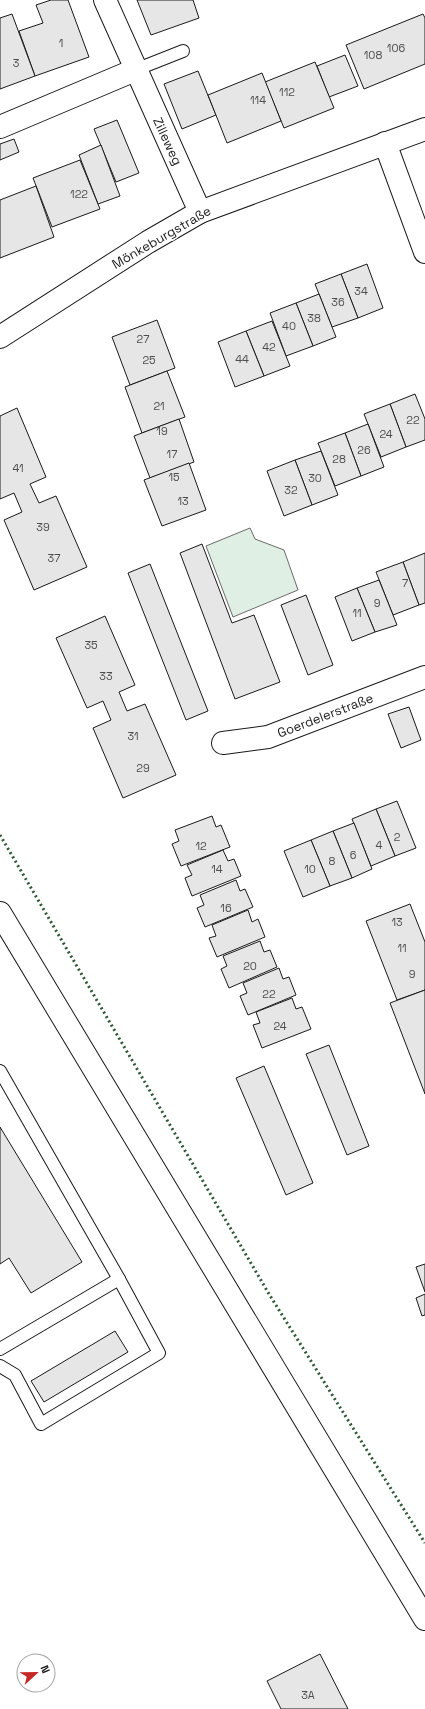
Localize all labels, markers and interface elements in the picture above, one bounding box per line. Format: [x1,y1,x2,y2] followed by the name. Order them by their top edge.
[59,36,63,50] house number: 1
[387,41,405,55] house number: 106
[364,48,382,62] house number: 108
[13,56,20,70] house number: 3
[279,85,295,99] house number: 112
[250,93,266,107] house number: 114
[149,115,186,168] street label: Zilleweg
[70,187,88,201] house number: 122
[109,202,214,273] street label: Mönkeburgstraße
[354,284,368,298] house number: 34
[331,295,345,309] house number: 36
[307,311,321,325] house number: 38
[282,319,296,333] house number: 40
[137,332,149,346] house number: 27
[262,340,276,354] house number: 42
[235,352,249,366] house number: 44
[142,353,156,367] house number: 25
[153,399,165,413] house number: 21
[406,413,420,427] house number: 22
[156,424,168,438] house number: 19
[379,427,393,441] house number: 24
[357,443,371,457] house number: 26
[167,447,177,461] house number: 17
[332,452,346,466] house number: 28
[12,461,24,475] house number: 41
[168,470,180,484] house number: 15
[308,471,322,485] house number: 30
[284,483,298,497] house number: 32
[177,494,189,508] house number: 13
[36,520,50,534] house number: 39
[48,551,60,565] house number: 37
[402,576,408,590] house number: 7
[374,596,381,610] house number: 9
[352,606,362,620] house number: 11
[84,638,98,652] house number: 35
[99,669,113,683] house number: 33
[275,689,376,742] street label: Goerdelerstraße
[127,729,139,743] house number: 31
[136,761,150,775] house number: 29
[394,830,401,844] house number: 2
[376,838,383,852] house number: 4
[195,839,207,853] house number: 12
[350,848,357,862] house number: 6
[329,854,336,868] house number: 8
[211,862,223,876] house number: 14
[304,862,316,876] house number: 10
[220,901,232,915] house number: 16
[391,915,403,929] house number: 13
[397,941,407,955] house number: 11
[243,959,257,973] house number: 20
[409,967,416,981] house number: 9
[262,987,276,1001] house number: 22
[273,1019,287,1033] house number: 24
[16,1653,56,1693] north arrow
[37,1663,53,1675] text: N
[301,1688,315,1702] house number: 3A

